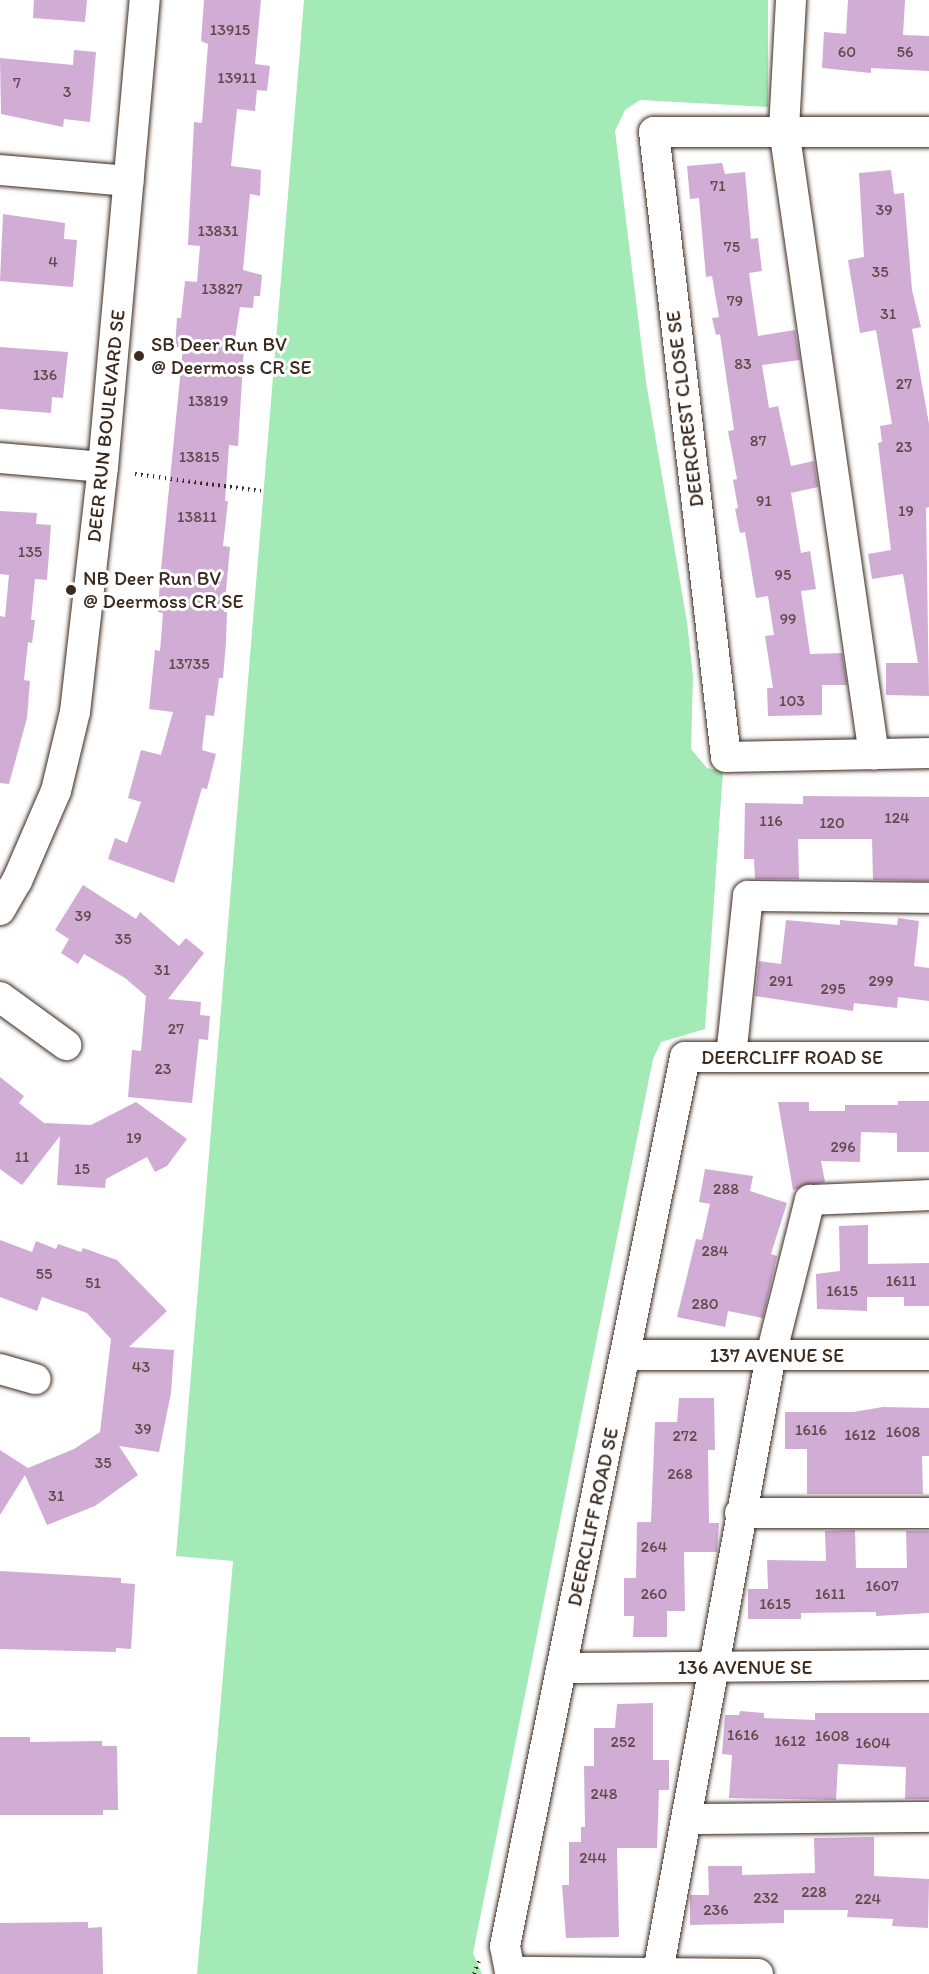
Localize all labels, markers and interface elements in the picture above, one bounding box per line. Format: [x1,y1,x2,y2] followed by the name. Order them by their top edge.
[210,20,250,40] house number: 13915
[838,42,856,62] house number: 60
[897,42,913,62] house number: 56
[217,68,257,88] house number: 13911
[13,73,21,93] house number: 7
[63,82,71,102] house number: 3
[710,176,726,196] house number: 71
[875,200,893,220] house number: 39
[197,221,239,241] house number: 13831
[724,237,740,257] house number: 75
[48,252,58,272] house number: 4
[871,262,889,282] house number: 35
[201,279,243,299] house number: 13827
[727,291,743,311] house number: 79
[880,304,896,324] house number: 31
[82,309,130,543] street label: DEER RUN BOULEVARD SE
[661,310,709,508] street label: DEERCREST CLOSE SE
[151,332,311,379] place label: SB Deer Run BV @ Deermoss CR SE
[132,349,146,363] marker: SB Deer Run BV @ Deermoss CR SE
[734,354,752,374] house number: 83
[33,365,57,385] house number: 136
[896,374,912,394] house number: 27
[188,391,228,411] house number: 13819
[750,431,766,451] house number: 87
[895,437,913,457] house number: 23
[179,447,219,467] house number: 13815
[756,491,772,511] house number: 91
[898,501,914,521] house number: 19
[177,507,217,527] house number: 13811
[18,542,42,562] house number: 135
[775,565,791,585] house number: 95
[83,566,243,613] place label: NB Deer Run BV @ Deermoss CR SE
[64,583,78,597] marker: NB Deer Run BV @ Deermoss CR SE
[780,609,796,629] house number: 99
[168,654,210,674] house number: 13735
[779,691,805,711] house number: 103
[884,808,910,828] house number: 124
[759,811,783,831] house number: 116
[819,813,845,833] house number: 120
[74,906,92,926] house number: 39
[114,929,132,949] house number: 35
[154,960,170,980] house number: 31
[769,971,793,991] house number: 291
[868,971,894,991] house number: 299
[820,979,846,999] house number: 295
[168,1019,184,1039] house number: 27
[701,1045,883,1069] street label: DEERCLIFF ROAD SE
[154,1059,172,1079] house number: 23
[126,1128,142,1148] house number: 19
[830,1137,856,1157] house number: 296
[15,1147,29,1167] house number: 11
[74,1159,90,1179] house number: 15
[713,1179,739,1199] house number: 288
[702,1241,728,1261] house number: 284
[36,1264,52,1284] house number: 55
[886,1271,916,1291] house number: 1611
[85,1273,101,1293] house number: 51
[826,1281,858,1301] house number: 1615
[691,1294,719,1314] house number: 280
[710,1343,844,1367] street label: 137 AVENUE SE
[132,1357,150,1377] house number: 43
[134,1419,152,1439] house number: 39
[795,1420,827,1440] house number: 1616
[886,1422,920,1442] house number: 1608
[562,1425,624,1609] street label: DEERCLIFF ROAD SE
[844,1425,876,1445] house number: 1612
[673,1426,697,1446] house number: 272
[94,1453,112,1473] house number: 35
[667,1464,693,1484] house number: 268
[48,1486,64,1506] house number: 31
[641,1537,667,1557] house number: 264
[865,1576,899,1596] house number: 1607
[641,1584,667,1604] house number: 260
[815,1584,845,1604] house number: 1611
[759,1594,791,1614] house number: 1615
[678,1655,812,1679] street label: 136 AVENUE SE
[727,1725,759,1745] house number: 1616
[815,1726,849,1746] house number: 1608
[774,1731,806,1751] house number: 1612
[610,1732,636,1752] house number: 252
[855,1733,891,1753] house number: 1604
[591,1784,617,1804] house number: 248
[579,1848,607,1868] house number: 244
[801,1882,827,1902] house number: 228
[753,1888,779,1908] house number: 232
[855,1889,881,1909] house number: 224
[703,1900,729,1920] house number: 236

